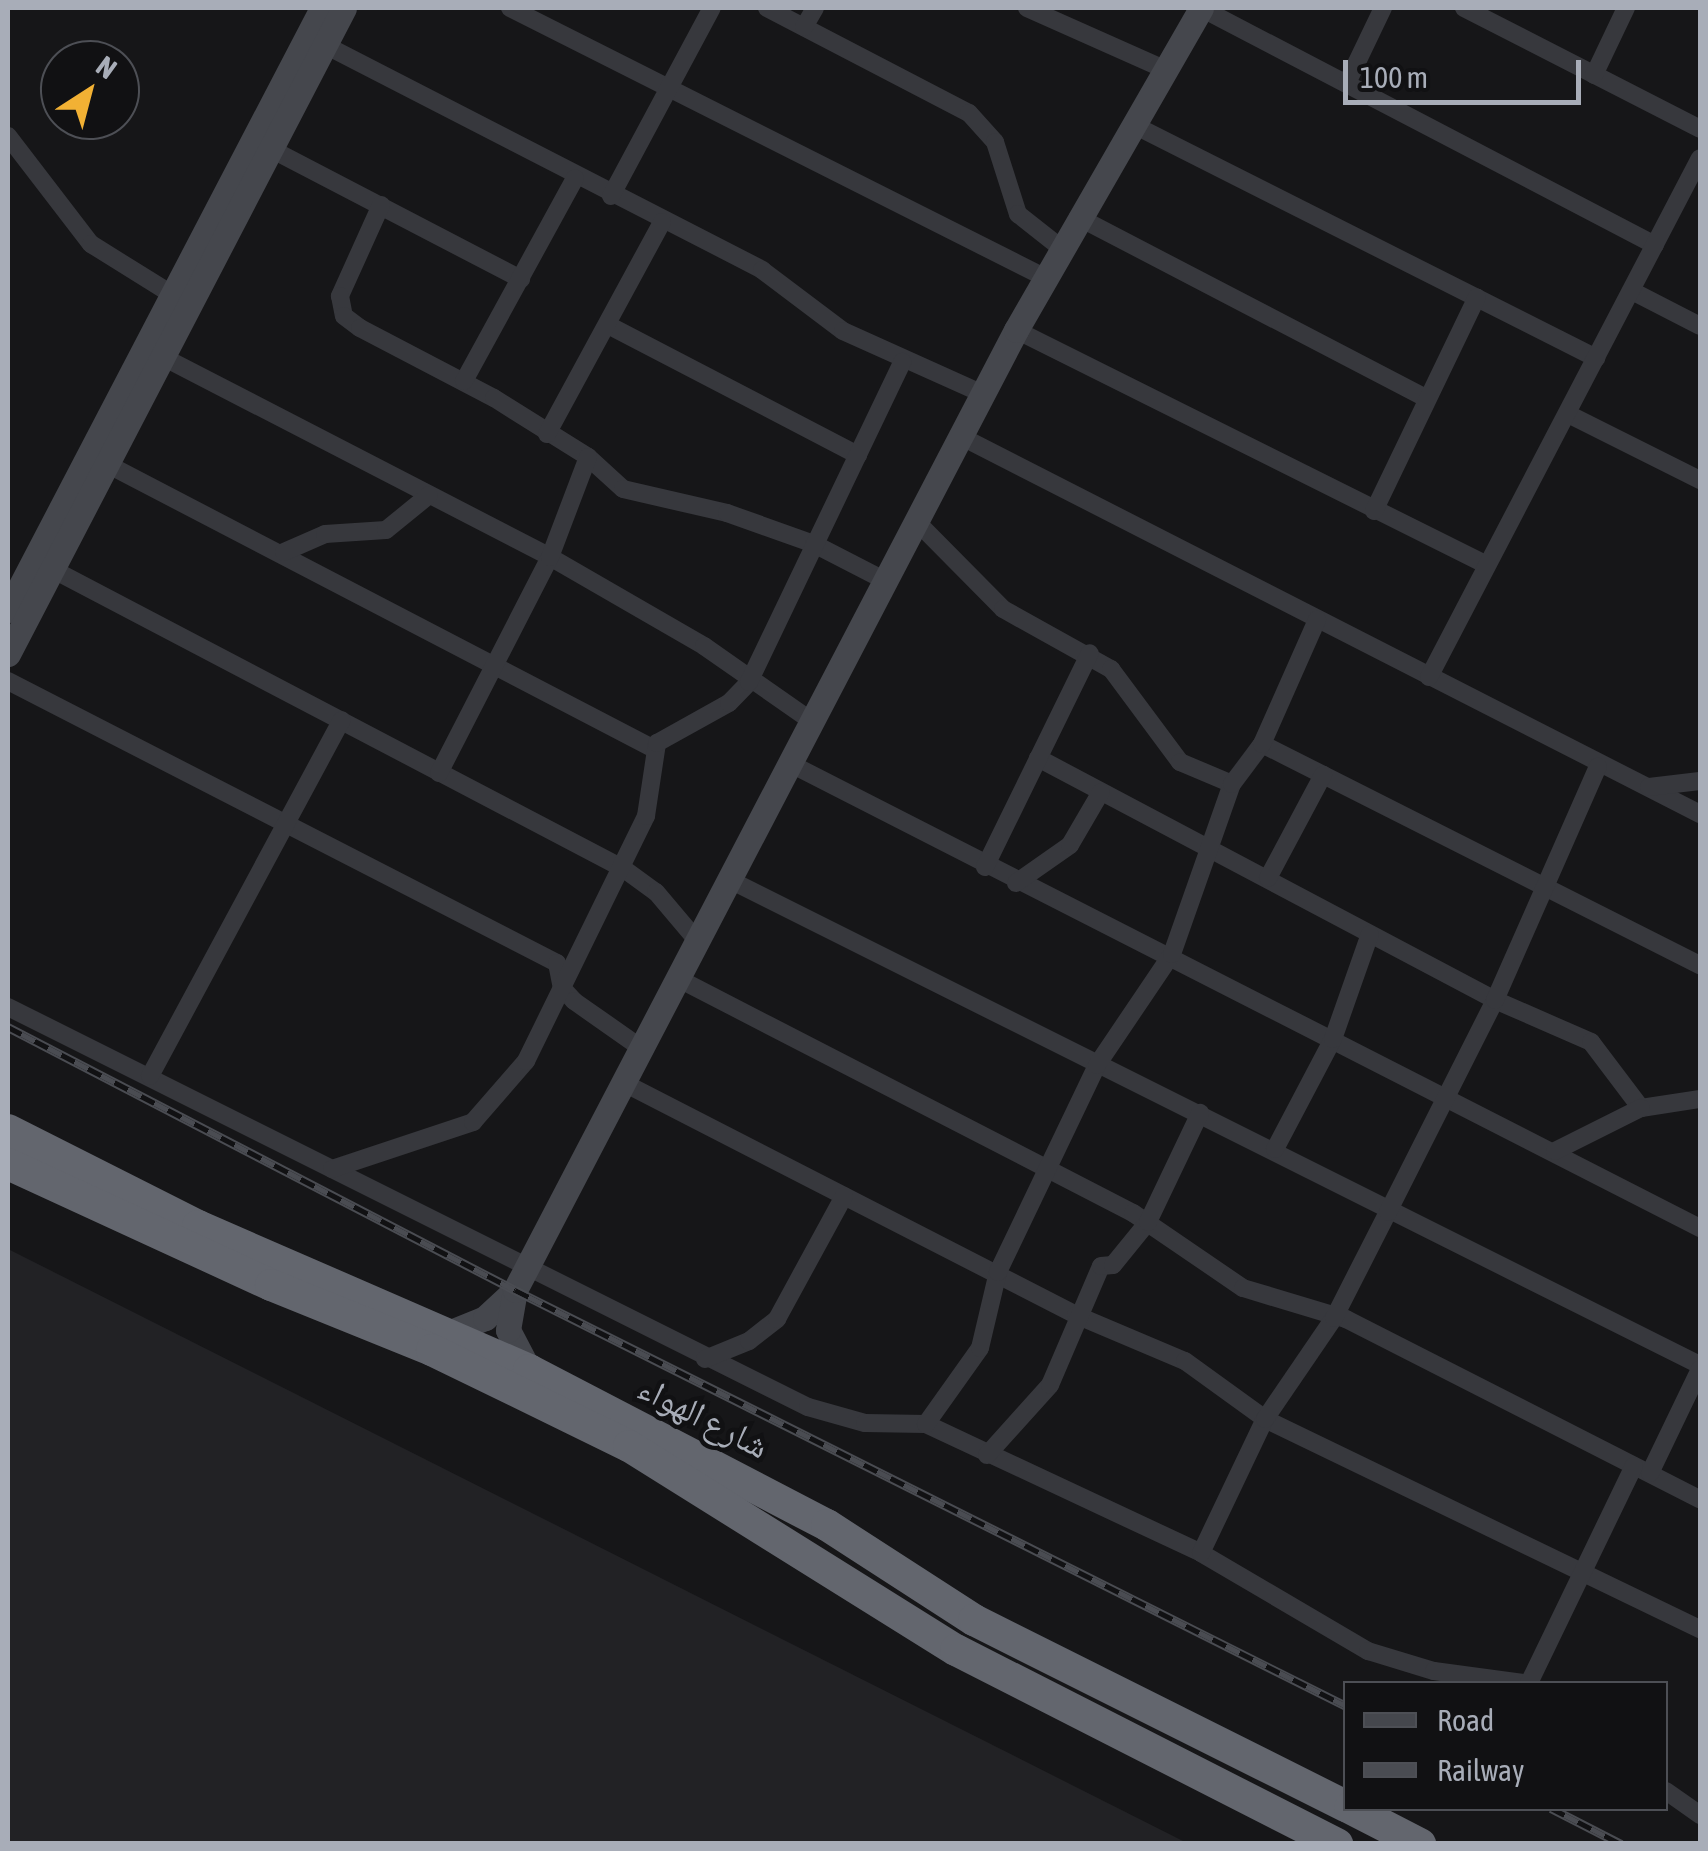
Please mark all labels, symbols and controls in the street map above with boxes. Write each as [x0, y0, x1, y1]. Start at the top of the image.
north arrow [40, 40, 140, 140]
scale bar [1348, 40, 1586, 102]
text: N [90, 50, 123, 85]
text: 100 m [1360, 60, 1428, 94]
street label: شارع الهواء [632, 1365, 776, 1467]
legend [1343, 1681, 1668, 1811]
text: Road [1437, 1703, 1494, 1737]
text: Railway [1437, 1753, 1524, 1787]

